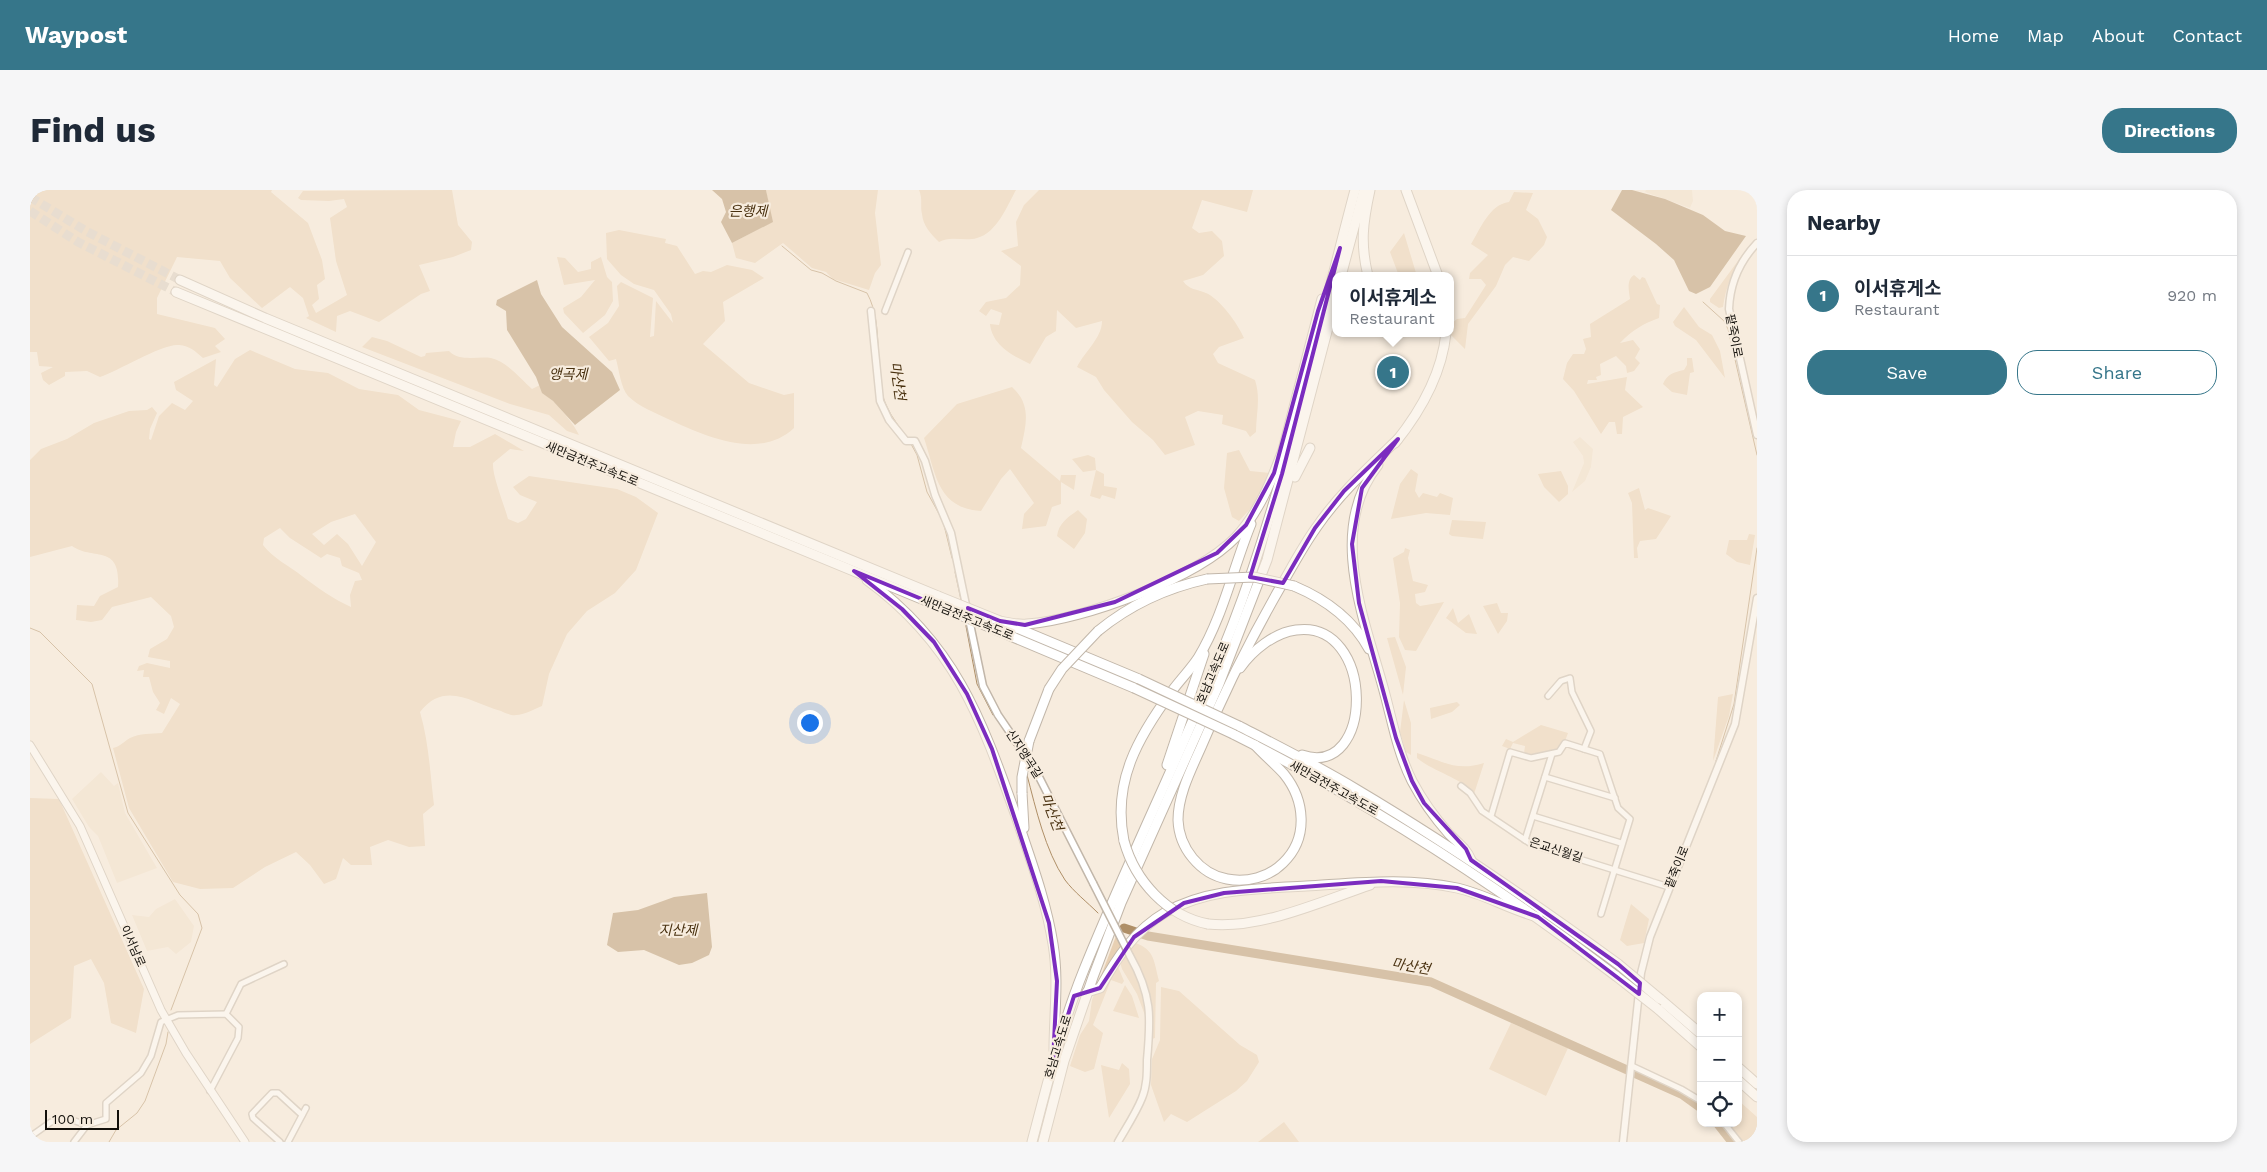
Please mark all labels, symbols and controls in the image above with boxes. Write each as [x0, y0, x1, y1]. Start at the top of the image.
text: Waypost [25, 21, 127, 49]
text: Home [1948, 25, 1999, 46]
text: Map [2027, 25, 2064, 46]
text: About [2092, 25, 2144, 46]
text: Contact [2172, 25, 2242, 46]
button: Directions [2102, 108, 2237, 153]
text: Find us [30, 109, 156, 151]
water label: 은행제 [729, 203, 769, 219]
text: Nearby [1807, 210, 1880, 235]
popup [1332, 272, 1454, 337]
text: 이서휴게소 [1854, 277, 1941, 300]
text: 이서휴게소 [1349, 286, 1437, 309]
text: 1 [1820, 286, 1826, 305]
text: 920 m [2167, 286, 2217, 305]
text: Restaurant [1854, 300, 1940, 319]
text: Restaurant [1349, 309, 1435, 328]
street label: 팥죽이로 [1723, 313, 1745, 359]
button: Save [1807, 350, 2007, 395]
button: Share [2017, 350, 2217, 395]
pin: 1 [1377, 353, 1409, 391]
water label: 마산천 [887, 361, 909, 402]
water label: 앵곡제 [549, 366, 589, 382]
street label: 새만금전주고속도로 [543, 439, 641, 489]
street label: 새만금전주고속도로 [918, 593, 1016, 643]
street label: 호남고속도로 [1194, 640, 1232, 706]
your location [797, 710, 823, 736]
street label: 신지앵곡길 [1003, 727, 1045, 781]
street label: 새만금전주고속도로 [1287, 758, 1381, 818]
water label: 마산천 [1038, 791, 1067, 834]
street label: 은교신월길 [1528, 835, 1584, 865]
street label: 팥죽이로 [1662, 844, 1692, 890]
water label: 지산제 [659, 922, 699, 938]
street label: 이서남로 [118, 923, 148, 969]
water label: 마산천 [1391, 955, 1433, 977]
map controls [1697, 992, 1742, 1127]
button: + [1697, 992, 1742, 1037]
street label: 호남고속도로 [1042, 1013, 1074, 1081]
button: − [1697, 1037, 1742, 1082]
button: locate [1697, 1082, 1742, 1127]
scale bar [45, 1107, 119, 1130]
text: 100 m [52, 1111, 93, 1127]

